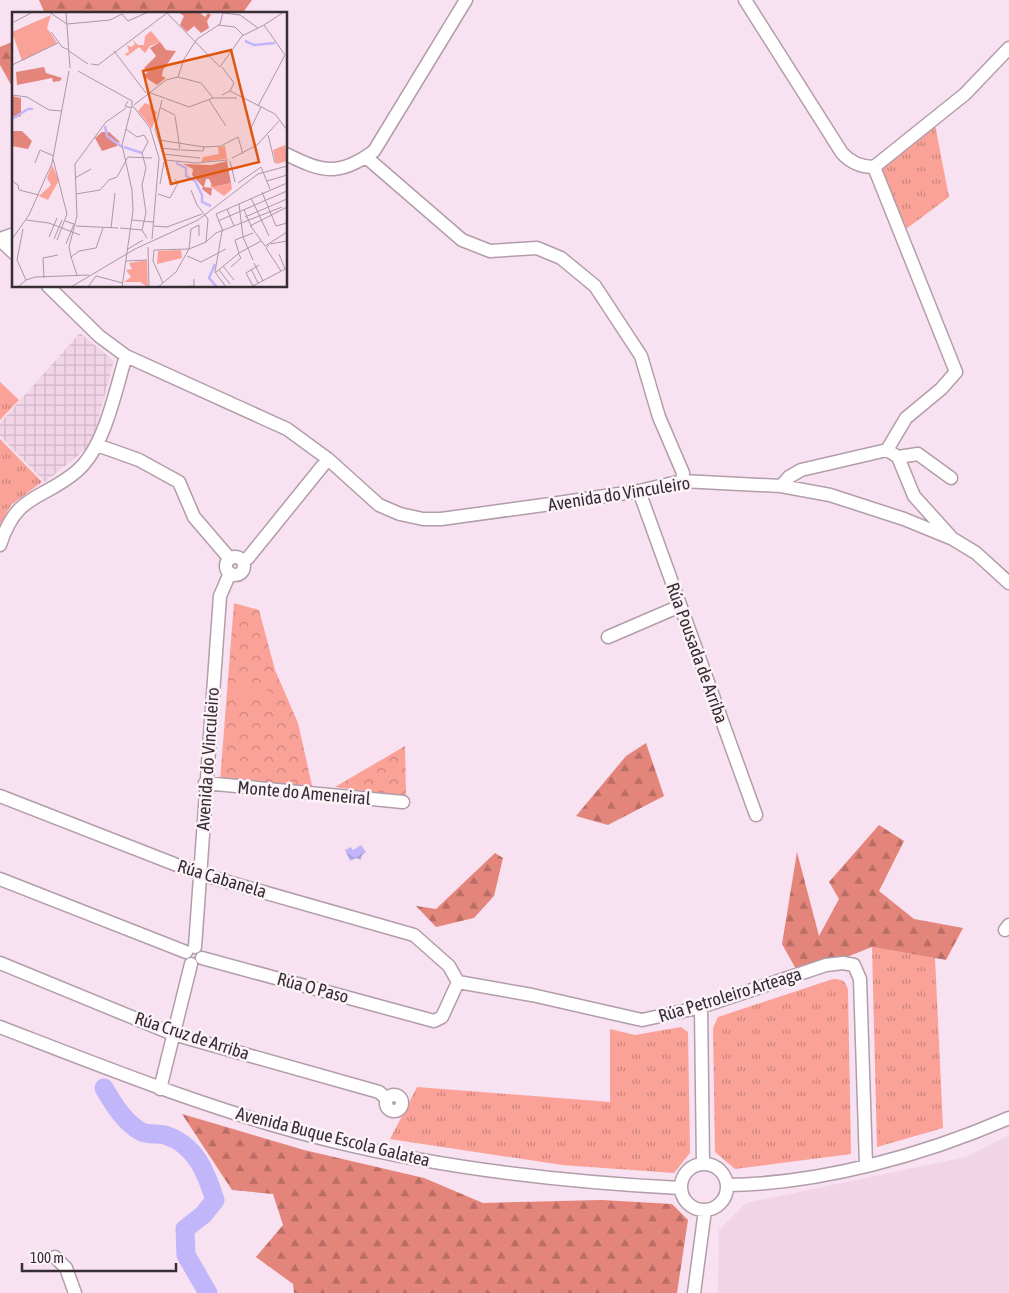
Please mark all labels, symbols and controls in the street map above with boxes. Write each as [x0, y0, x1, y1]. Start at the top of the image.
inset map [12, 12, 288, 288]
street label: Avenida do Vinculeiro [546, 472, 692, 515]
street label: Rúa Pousada de Arriba [662, 580, 733, 726]
street label: Avenida do Vinculeiro [192, 687, 223, 831]
street label: Monte do Ameneiral [237, 776, 372, 809]
street label: Rúa Cabanela [175, 855, 269, 902]
street label: Rúa Petroleiro Arteaga [656, 963, 804, 1026]
street label: Rúa O Paso [275, 968, 351, 1007]
street label: Rúa Cruz de Arriba [132, 1007, 252, 1064]
street label: Avenida Buque Escola Galatea [234, 1102, 432, 1171]
scale bar [22, 1240, 176, 1272]
text: 100 m [30, 1249, 64, 1266]

